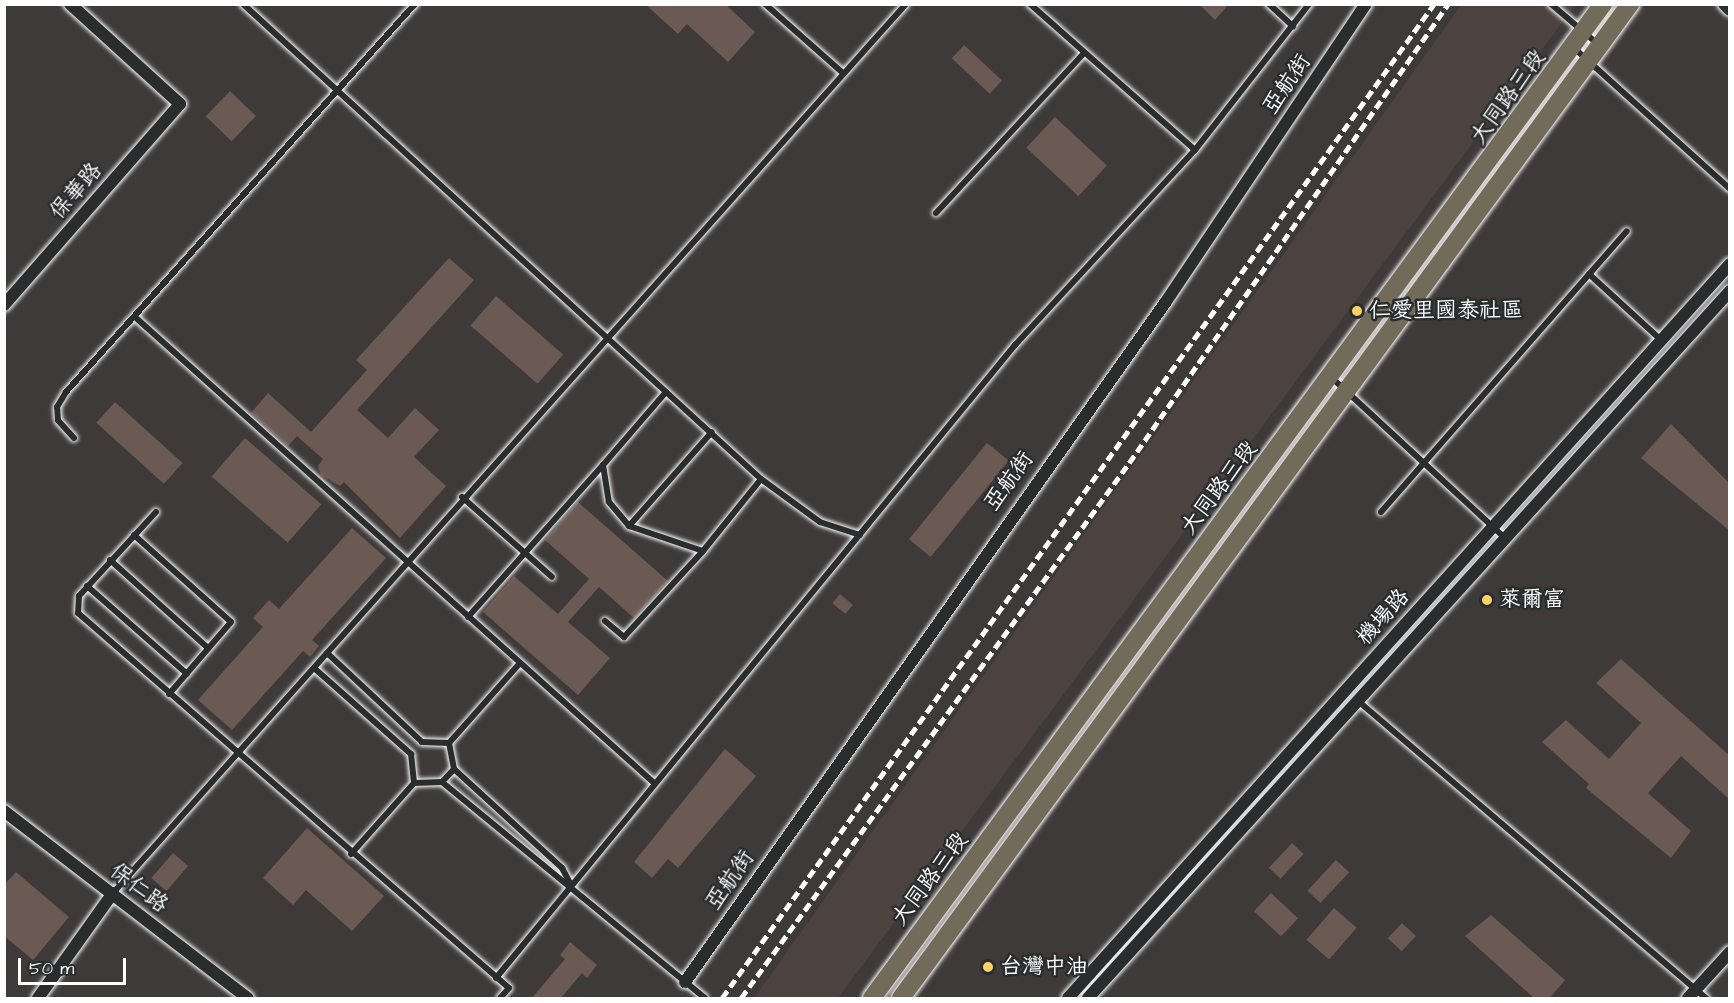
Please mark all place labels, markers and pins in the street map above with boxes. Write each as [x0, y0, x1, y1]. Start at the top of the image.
place label: 仁愛里國泰社區 [1369, 298, 1523, 324]
marker: 仁愛里國泰社區 [1350, 304, 1364, 318]
place label: 萊爾富 [1499, 587, 1565, 613]
marker: 萊爾富 [1480, 593, 1494, 607]
place label: 台灣中油 [1000, 954, 1088, 980]
marker: 台灣中油 [981, 960, 995, 974]

